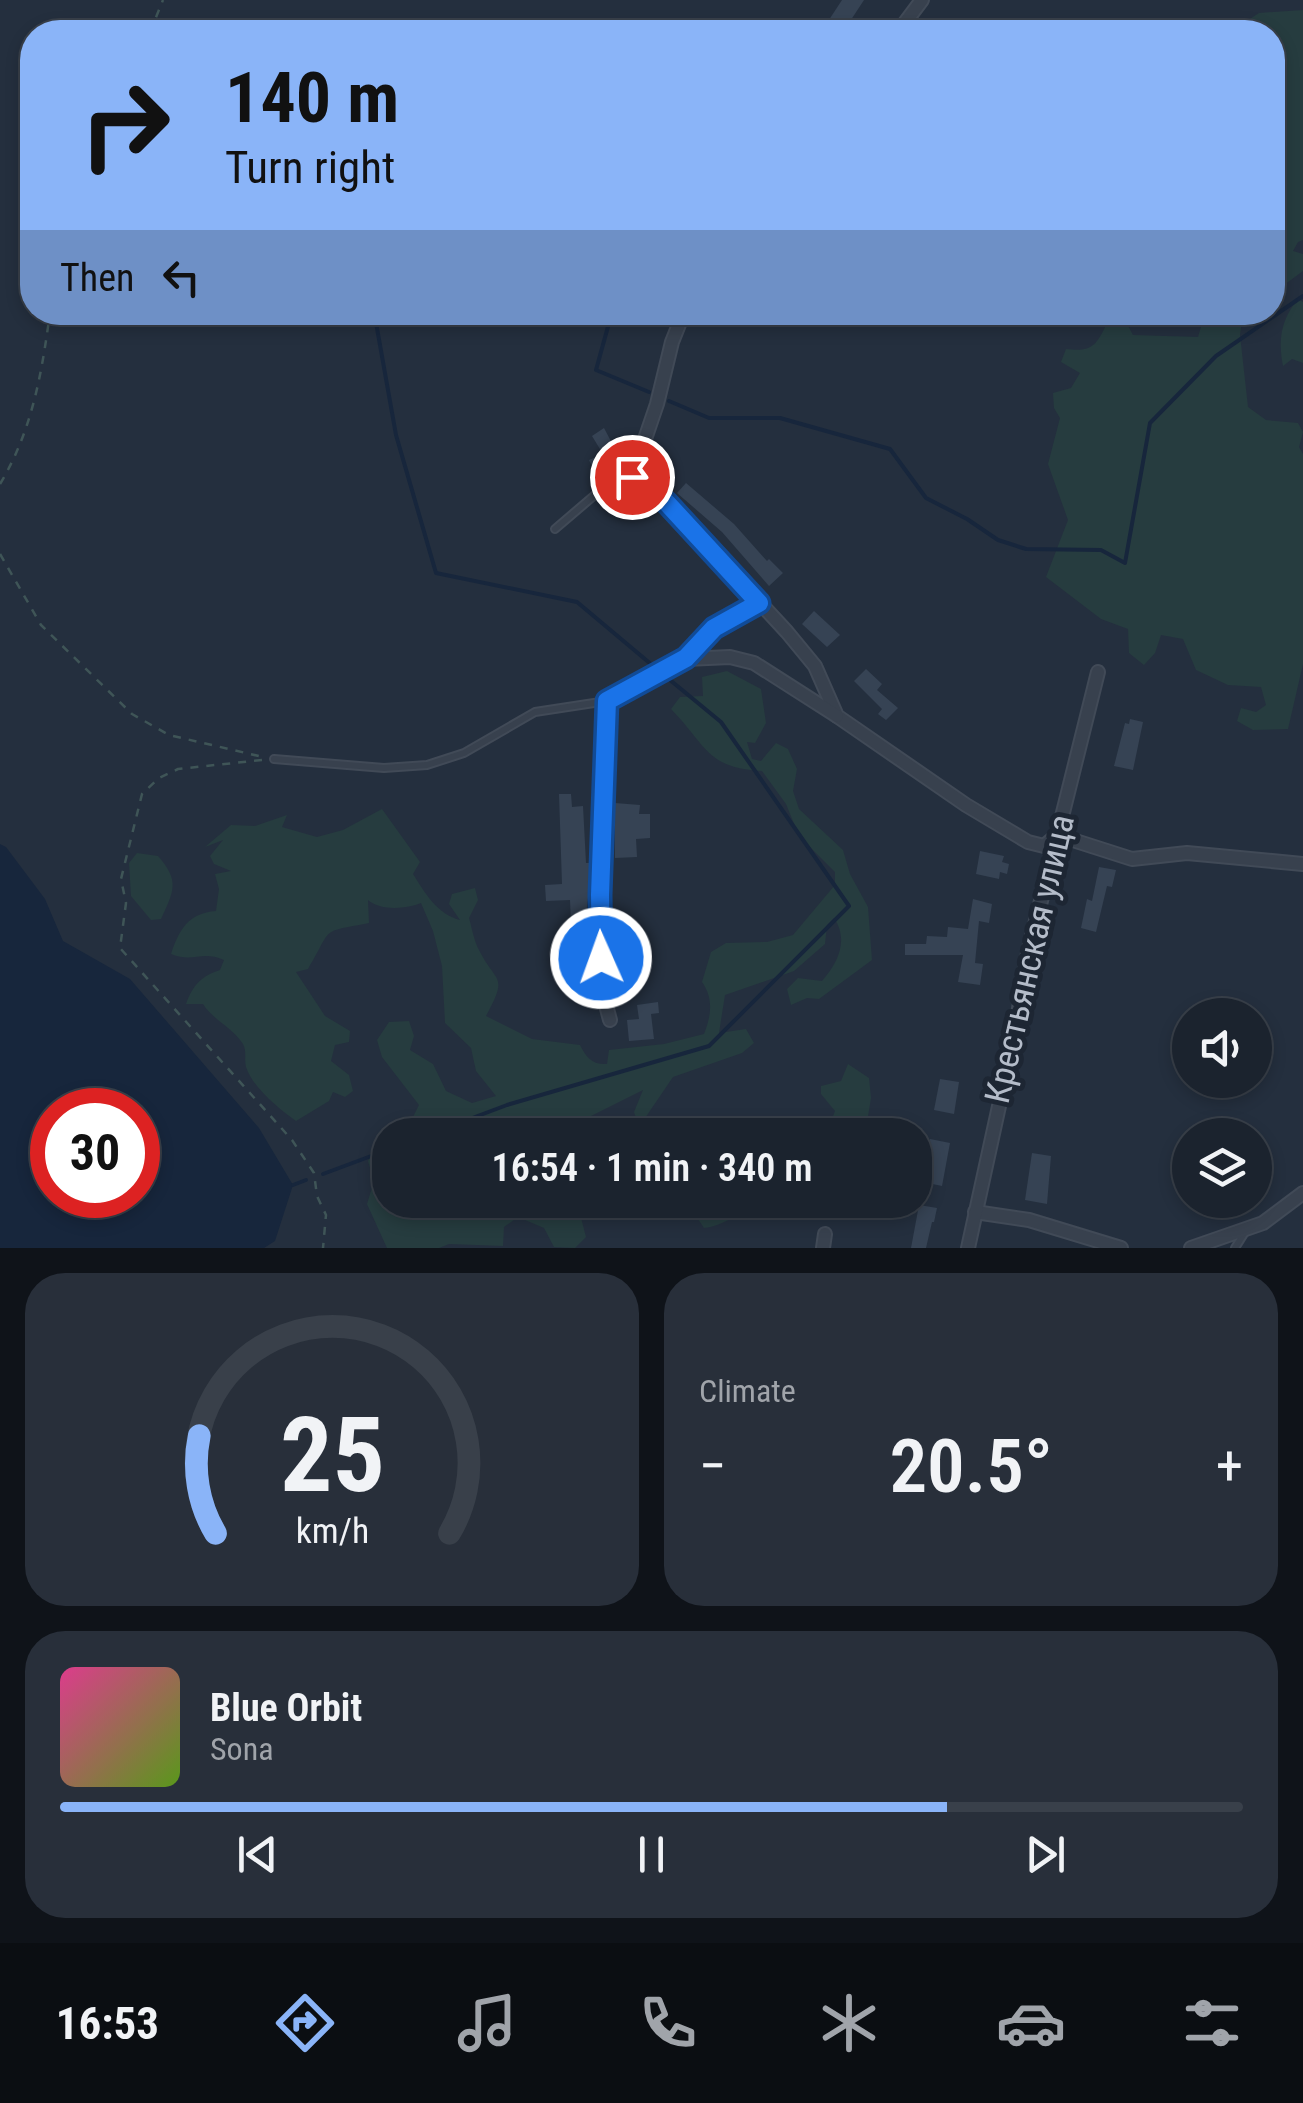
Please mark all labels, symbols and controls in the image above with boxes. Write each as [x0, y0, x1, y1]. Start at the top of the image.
text: 140 m [225, 57, 399, 139]
icon: right [60, 60, 190, 190]
text: Turn right [225, 141, 395, 194]
icon: left [154, 250, 209, 305]
text: Then [60, 256, 134, 300]
pin [590, 435, 675, 520]
icon: arrive [605, 450, 660, 505]
street label: Крестьянская улица [977, 811, 1083, 1107]
position arrow [549, 906, 653, 1010]
map controls [1172, 998, 1272, 1218]
button: sound [1172, 998, 1272, 1098]
speed limit sign: 30 [30, 1088, 160, 1218]
button: layers [1172, 1118, 1272, 1218]
text: 16:54 · 1 min · 340 m [492, 1146, 812, 1190]
text: Climate [699, 1372, 796, 1410]
text: 25 [279, 1395, 385, 1516]
text: 20.5° [889, 1422, 1053, 1510]
text: − [699, 1434, 727, 1498]
text: + [1216, 1434, 1243, 1498]
text: km/h [295, 1510, 369, 1552]
text: Blue Orbit [210, 1686, 362, 1730]
text: Sona [210, 1730, 273, 1768]
icon: previous [230, 1827, 285, 1882]
icon: pause [624, 1827, 679, 1882]
icon: next [1018, 1827, 1073, 1882]
icon: directions [270, 1988, 340, 2058]
icon: music [452, 1988, 522, 2058]
icon: phone [633, 1988, 703, 2058]
icon: climate [814, 1988, 884, 2058]
icon: car [996, 1988, 1066, 2058]
icon: filters [1177, 1988, 1247, 2058]
text: 16:53 [56, 1997, 159, 2050]

